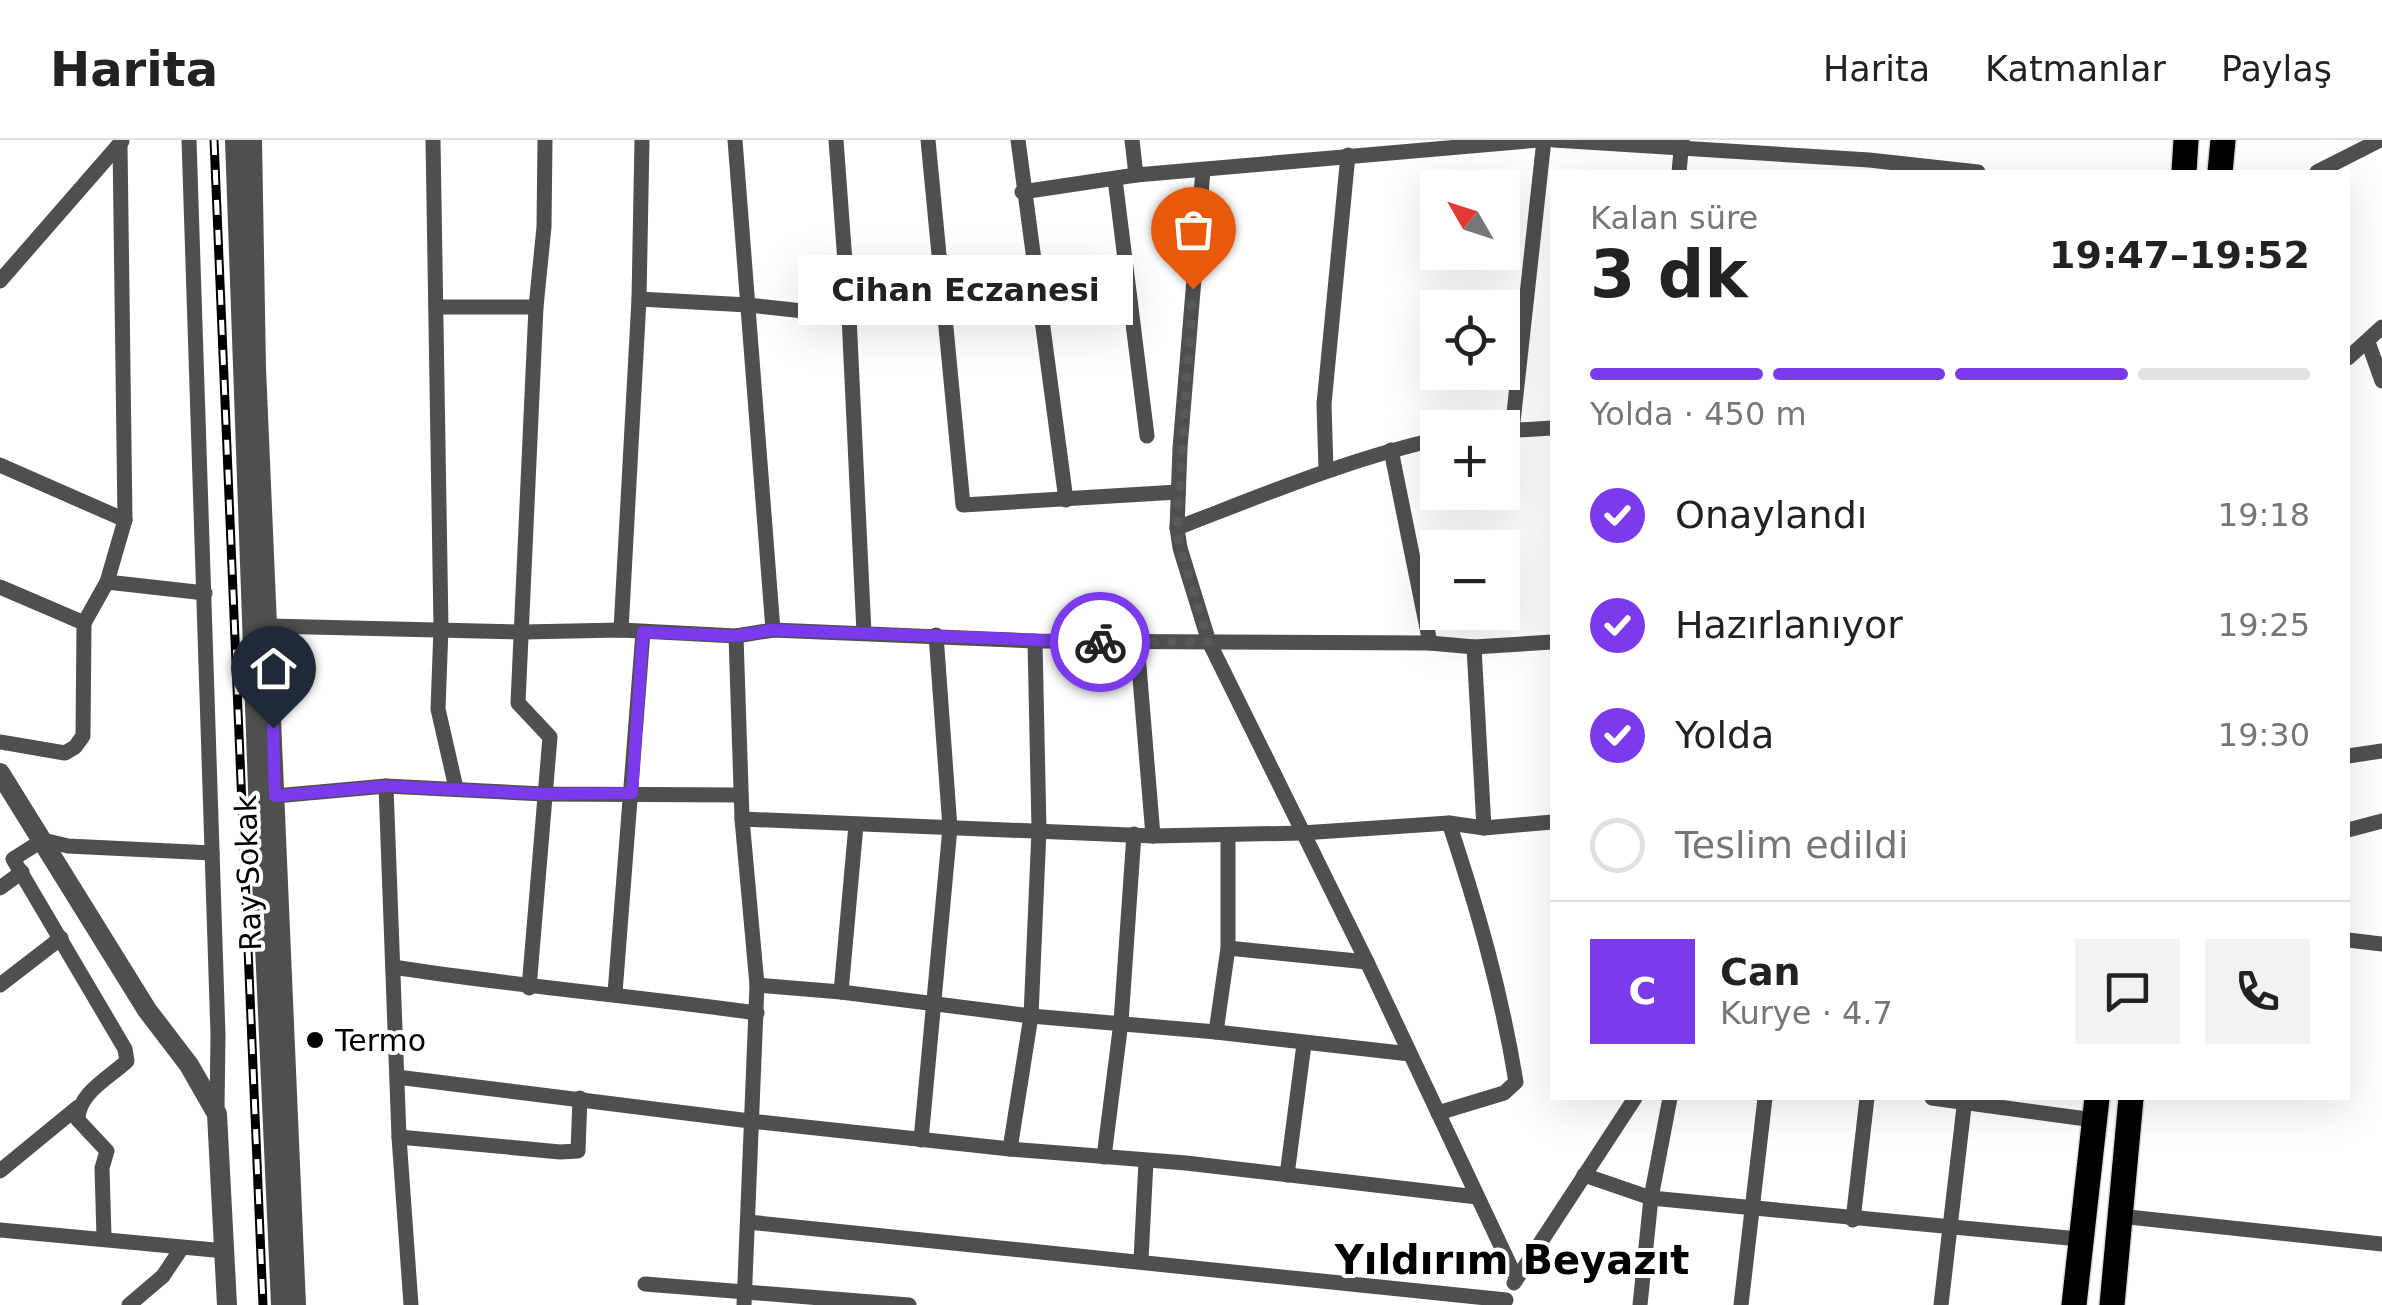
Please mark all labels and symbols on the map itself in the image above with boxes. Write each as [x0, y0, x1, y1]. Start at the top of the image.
north arrow [1420, 170, 1520, 270]
pin [1151, 187, 1236, 290]
callout: Cihan Eczanesi [798, 254, 1133, 324]
courier [1050, 592, 1150, 692]
pin [231, 626, 316, 729]
street label: Ray Sokak [228, 794, 268, 951]
place label: Termo [334, 1023, 426, 1058]
marker: Termo [304, 1029, 326, 1051]
district label: Yıldırım Beyazıt [1334, 1237, 1689, 1283]

